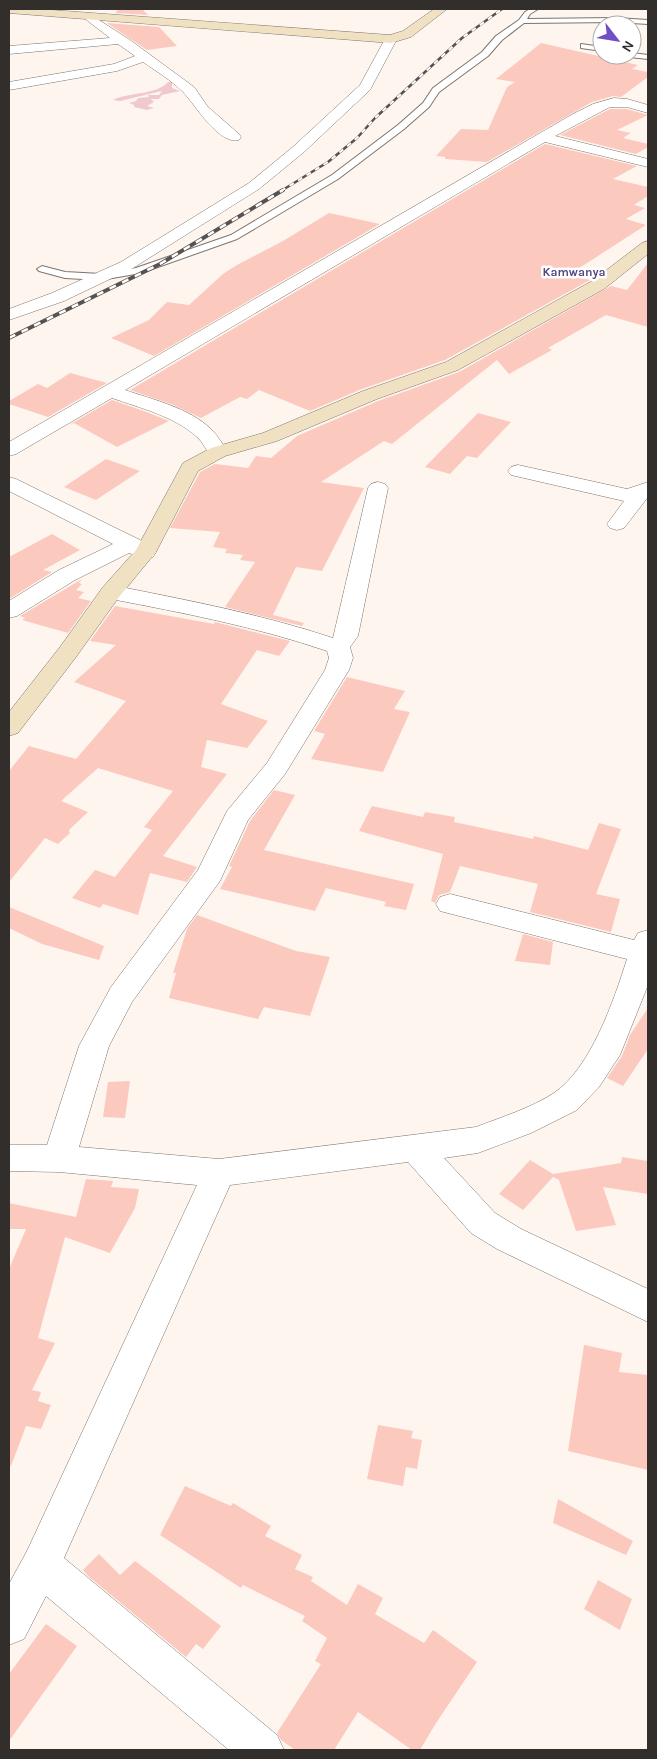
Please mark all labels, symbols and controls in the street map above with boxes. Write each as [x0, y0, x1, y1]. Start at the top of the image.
north arrow [592, 15, 642, 65]
text: N [618, 38, 638, 55]
district label: Kamwanya [543, 265, 605, 279]

